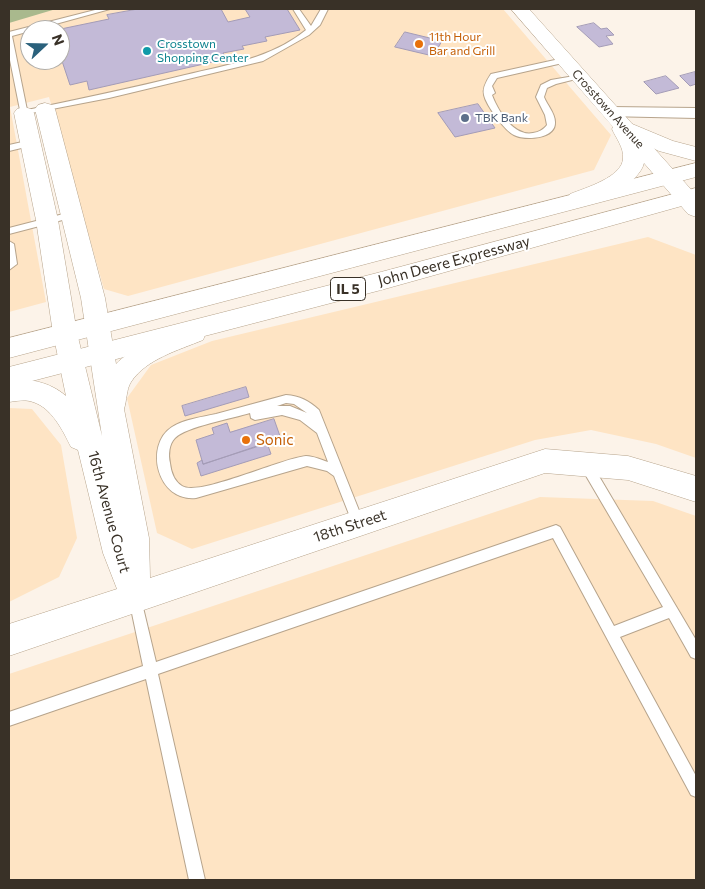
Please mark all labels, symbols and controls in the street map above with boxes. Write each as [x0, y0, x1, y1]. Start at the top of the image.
north arrow [20, 20, 70, 70]
place label: 11th Hour Bar and Grill [429, 30, 495, 58]
text: N [49, 32, 68, 48]
place label: Crosstown Shopping Center [157, 37, 248, 65]
marker: 11th Hour Bar and Grill [413, 38, 425, 50]
marker: Crosstown Shopping Center [141, 45, 153, 57]
street label: Crosstown Avenue [569, 67, 647, 151]
place label: TBK Bank [475, 111, 528, 125]
marker: TBK Bank [459, 112, 471, 124]
street label: John Deere Expressway [376, 232, 532, 290]
road number: IL 5 [330, 278, 366, 300]
place label: Sonic [256, 431, 294, 449]
marker: Sonic [240, 434, 252, 446]
street label: 16th Avenue Court [84, 449, 134, 575]
street label: 18th Street [311, 506, 389, 546]

